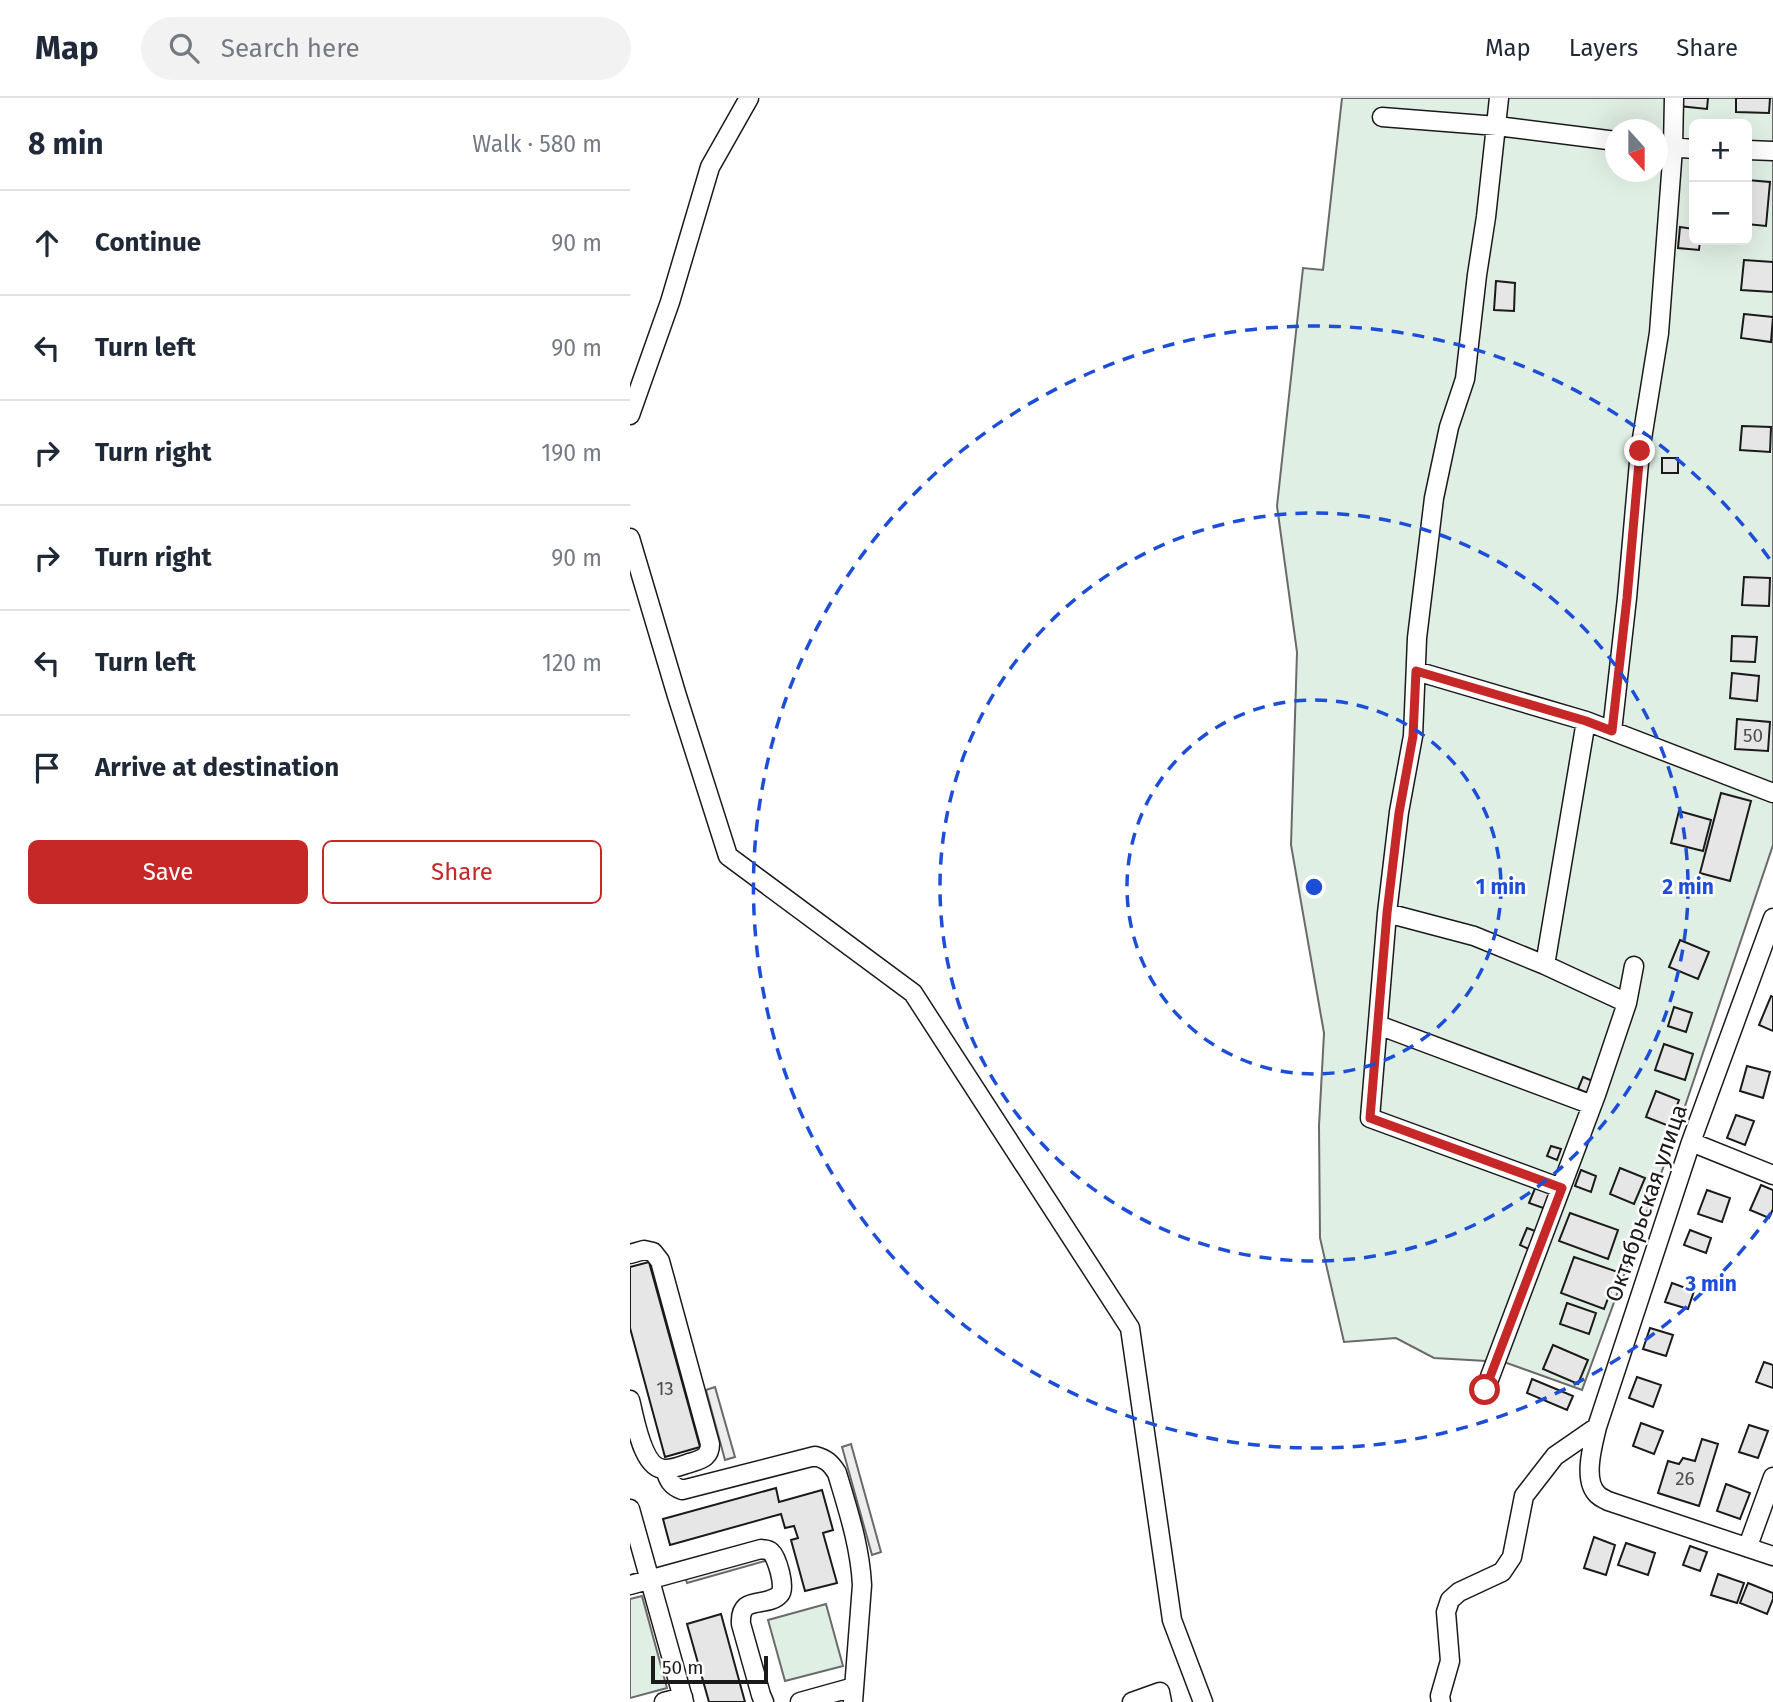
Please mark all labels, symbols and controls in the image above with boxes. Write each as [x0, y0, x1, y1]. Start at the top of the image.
search box [141, 17, 631, 80]
text: Map [35, 28, 99, 68]
icon: search [165, 29, 203, 67]
text: Search here [221, 33, 360, 64]
text: Map [1485, 34, 1531, 62]
text: Layers [1569, 34, 1638, 62]
text: Share [1676, 34, 1738, 62]
north arrow [1605, 119, 1668, 182]
map controls [1689, 119, 1752, 245]
button: + [1689, 119, 1752, 182]
text: 8 min [28, 126, 104, 162]
text: Walk · 580 m [472, 130, 602, 158]
button: − [1689, 182, 1752, 245]
icon: ahead [28, 224, 66, 262]
text: Continue [95, 227, 201, 258]
text: 90 m [551, 229, 602, 257]
icon: left [28, 329, 66, 367]
text: Turn left [95, 332, 196, 363]
text: 90 m [551, 334, 602, 362]
icon: right [28, 434, 66, 472]
route end [1624, 435, 1655, 466]
text: Turn right [95, 437, 212, 468]
text: 190 m [541, 439, 602, 467]
icon: right [28, 539, 66, 577]
text: Turn right [95, 542, 212, 573]
text: 90 m [551, 544, 602, 572]
icon: left [28, 644, 66, 682]
text: Turn left [95, 647, 196, 678]
text: 120 m [542, 649, 602, 677]
house number: 50 [1743, 724, 1763, 747]
icon: arrive [28, 749, 66, 787]
text: Arrive at destination [95, 752, 339, 783]
button: Save [28, 840, 308, 904]
button: Share [322, 840, 602, 904]
text: 1 min [1476, 874, 1526, 900]
text: 2 min [1662, 874, 1714, 900]
centre of rings [1302, 875, 1326, 899]
street label: Октябрьская улица [1599, 1100, 1693, 1306]
text: 3 min [1684, 1271, 1737, 1297]
route start [1469, 1374, 1500, 1405]
house number: 13 [656, 1377, 674, 1400]
house number: 26 [1675, 1467, 1695, 1490]
scale bar [651, 1653, 768, 1685]
text: 50 m [662, 1656, 703, 1679]

